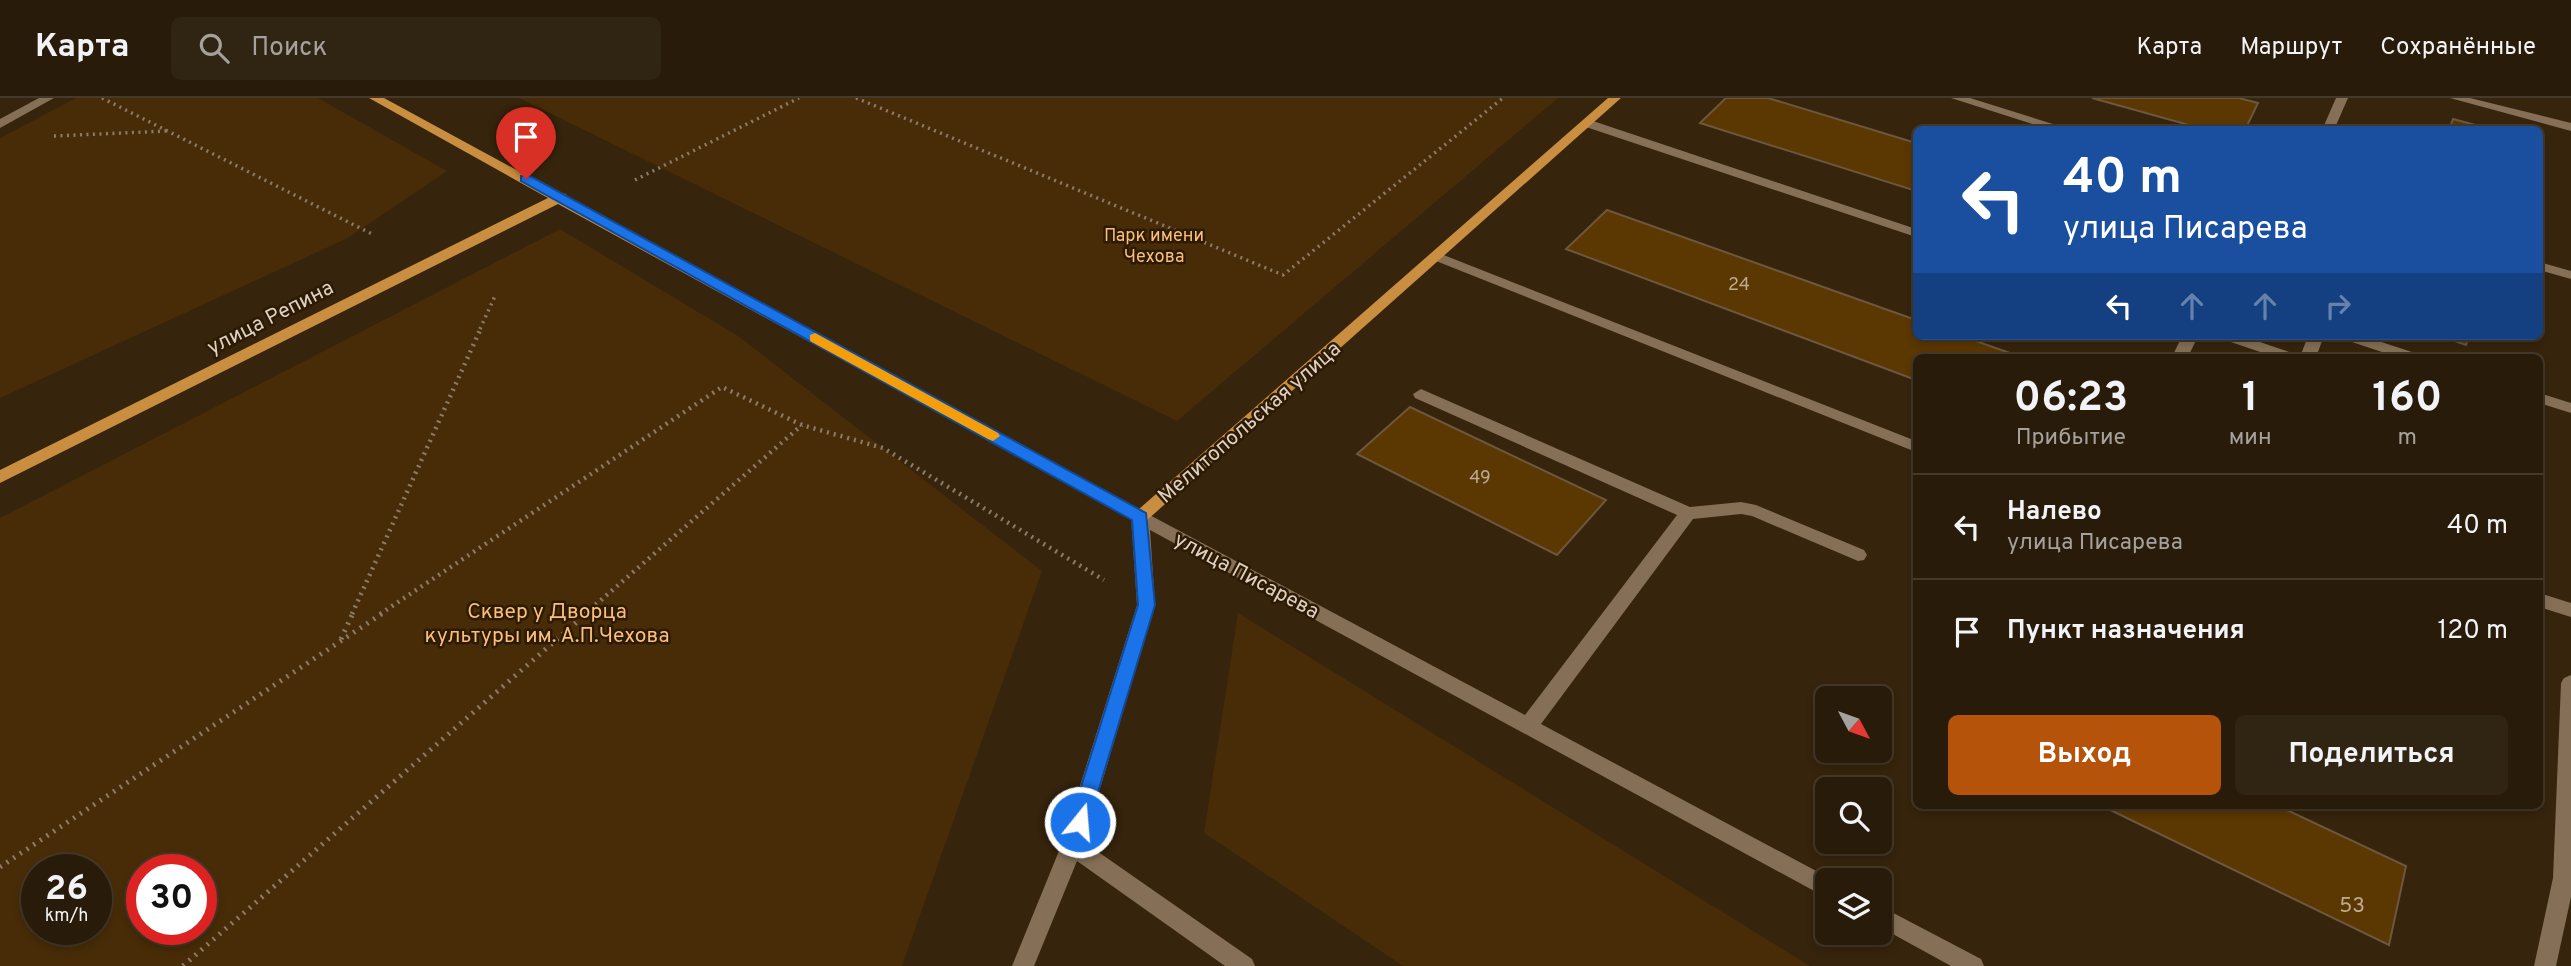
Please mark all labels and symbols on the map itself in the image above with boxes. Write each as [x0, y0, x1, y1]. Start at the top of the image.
pin [496, 107, 556, 179]
park label: Парк имени Чехова [1104, 225, 1204, 269]
house number: 24 [1728, 274, 1750, 297]
street label: улица Репина [203, 275, 338, 362]
street label: Мелитопольская улица [1153, 336, 1347, 510]
house number: 49 [1469, 467, 1491, 490]
street label: улица Писарева [1169, 527, 1323, 626]
park label: Сквер у Дворца культуры им. А.П.Чехова [425, 599, 669, 650]
north arrow [1815, 686, 1892, 763]
position arrow [1043, 785, 1117, 859]
speed limit sign: 30 [126, 854, 217, 945]
house number: 53 [2339, 893, 2365, 920]

